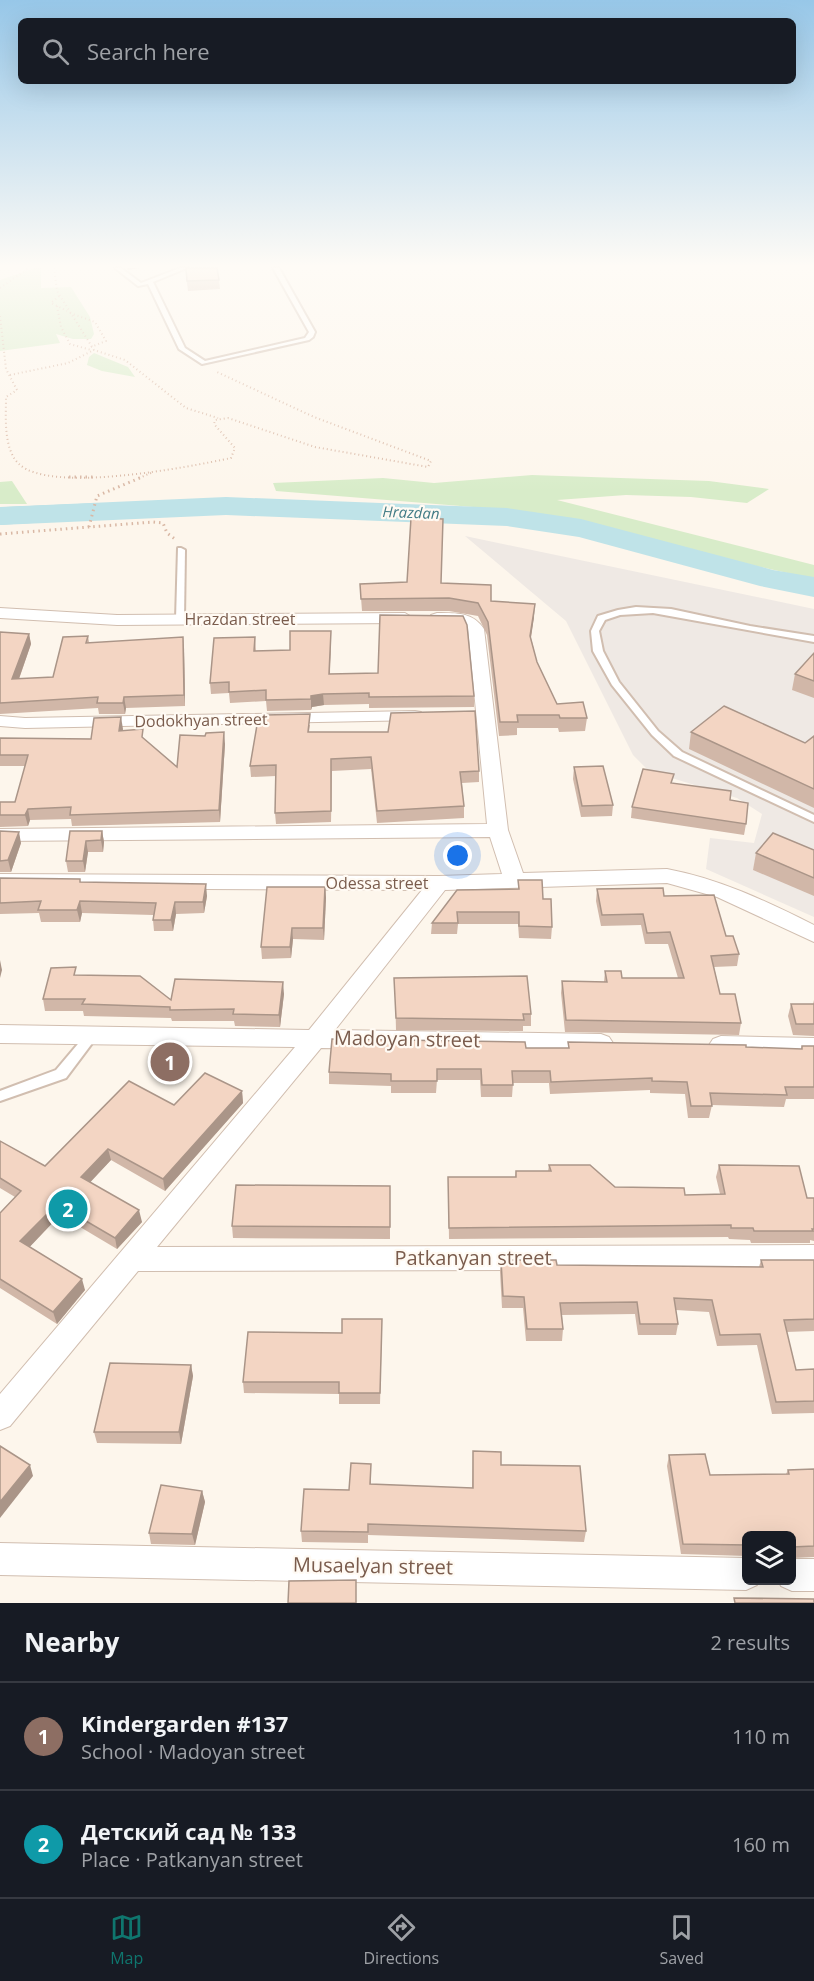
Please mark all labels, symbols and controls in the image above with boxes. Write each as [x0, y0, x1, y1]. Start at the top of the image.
search box [18, 18, 796, 84]
icon: search [39, 35, 72, 68]
text: Search here [87, 36, 210, 66]
water label: Hrazdan [382, 501, 440, 523]
street label: Hrazdan street [185, 608, 296, 630]
street label: Dodokhyan street [134, 708, 268, 732]
your location [443, 841, 472, 870]
street label: Odessa street [325, 872, 429, 894]
street label: Madoyan street [334, 1024, 480, 1053]
pin: 1 [150, 1040, 190, 1084]
pin: 2 [48, 1186, 88, 1232]
street label: Patkanyan street [394, 1244, 552, 1271]
map controls [742, 1531, 796, 1585]
button: layers [742, 1531, 796, 1585]
street label: Musaelyan street [293, 1551, 453, 1580]
text: Nearby [24, 1624, 119, 1660]
text: 2 results [710, 1629, 790, 1656]
text: Kindergarden #137 [81, 1708, 288, 1738]
text: 1 [38, 1723, 49, 1750]
text: 110 m [732, 1723, 790, 1750]
text: School · Madoyan street [81, 1738, 305, 1765]
text: Детский сад № 133 [81, 1816, 296, 1846]
text: 2 [38, 1831, 49, 1858]
text: 160 m [732, 1831, 790, 1858]
text: Place · Patkanyan street [81, 1846, 303, 1873]
tab: Map [110, 1911, 143, 1969]
tab: Directions [364, 1911, 439, 1969]
tab: Saved [659, 1911, 704, 1969]

